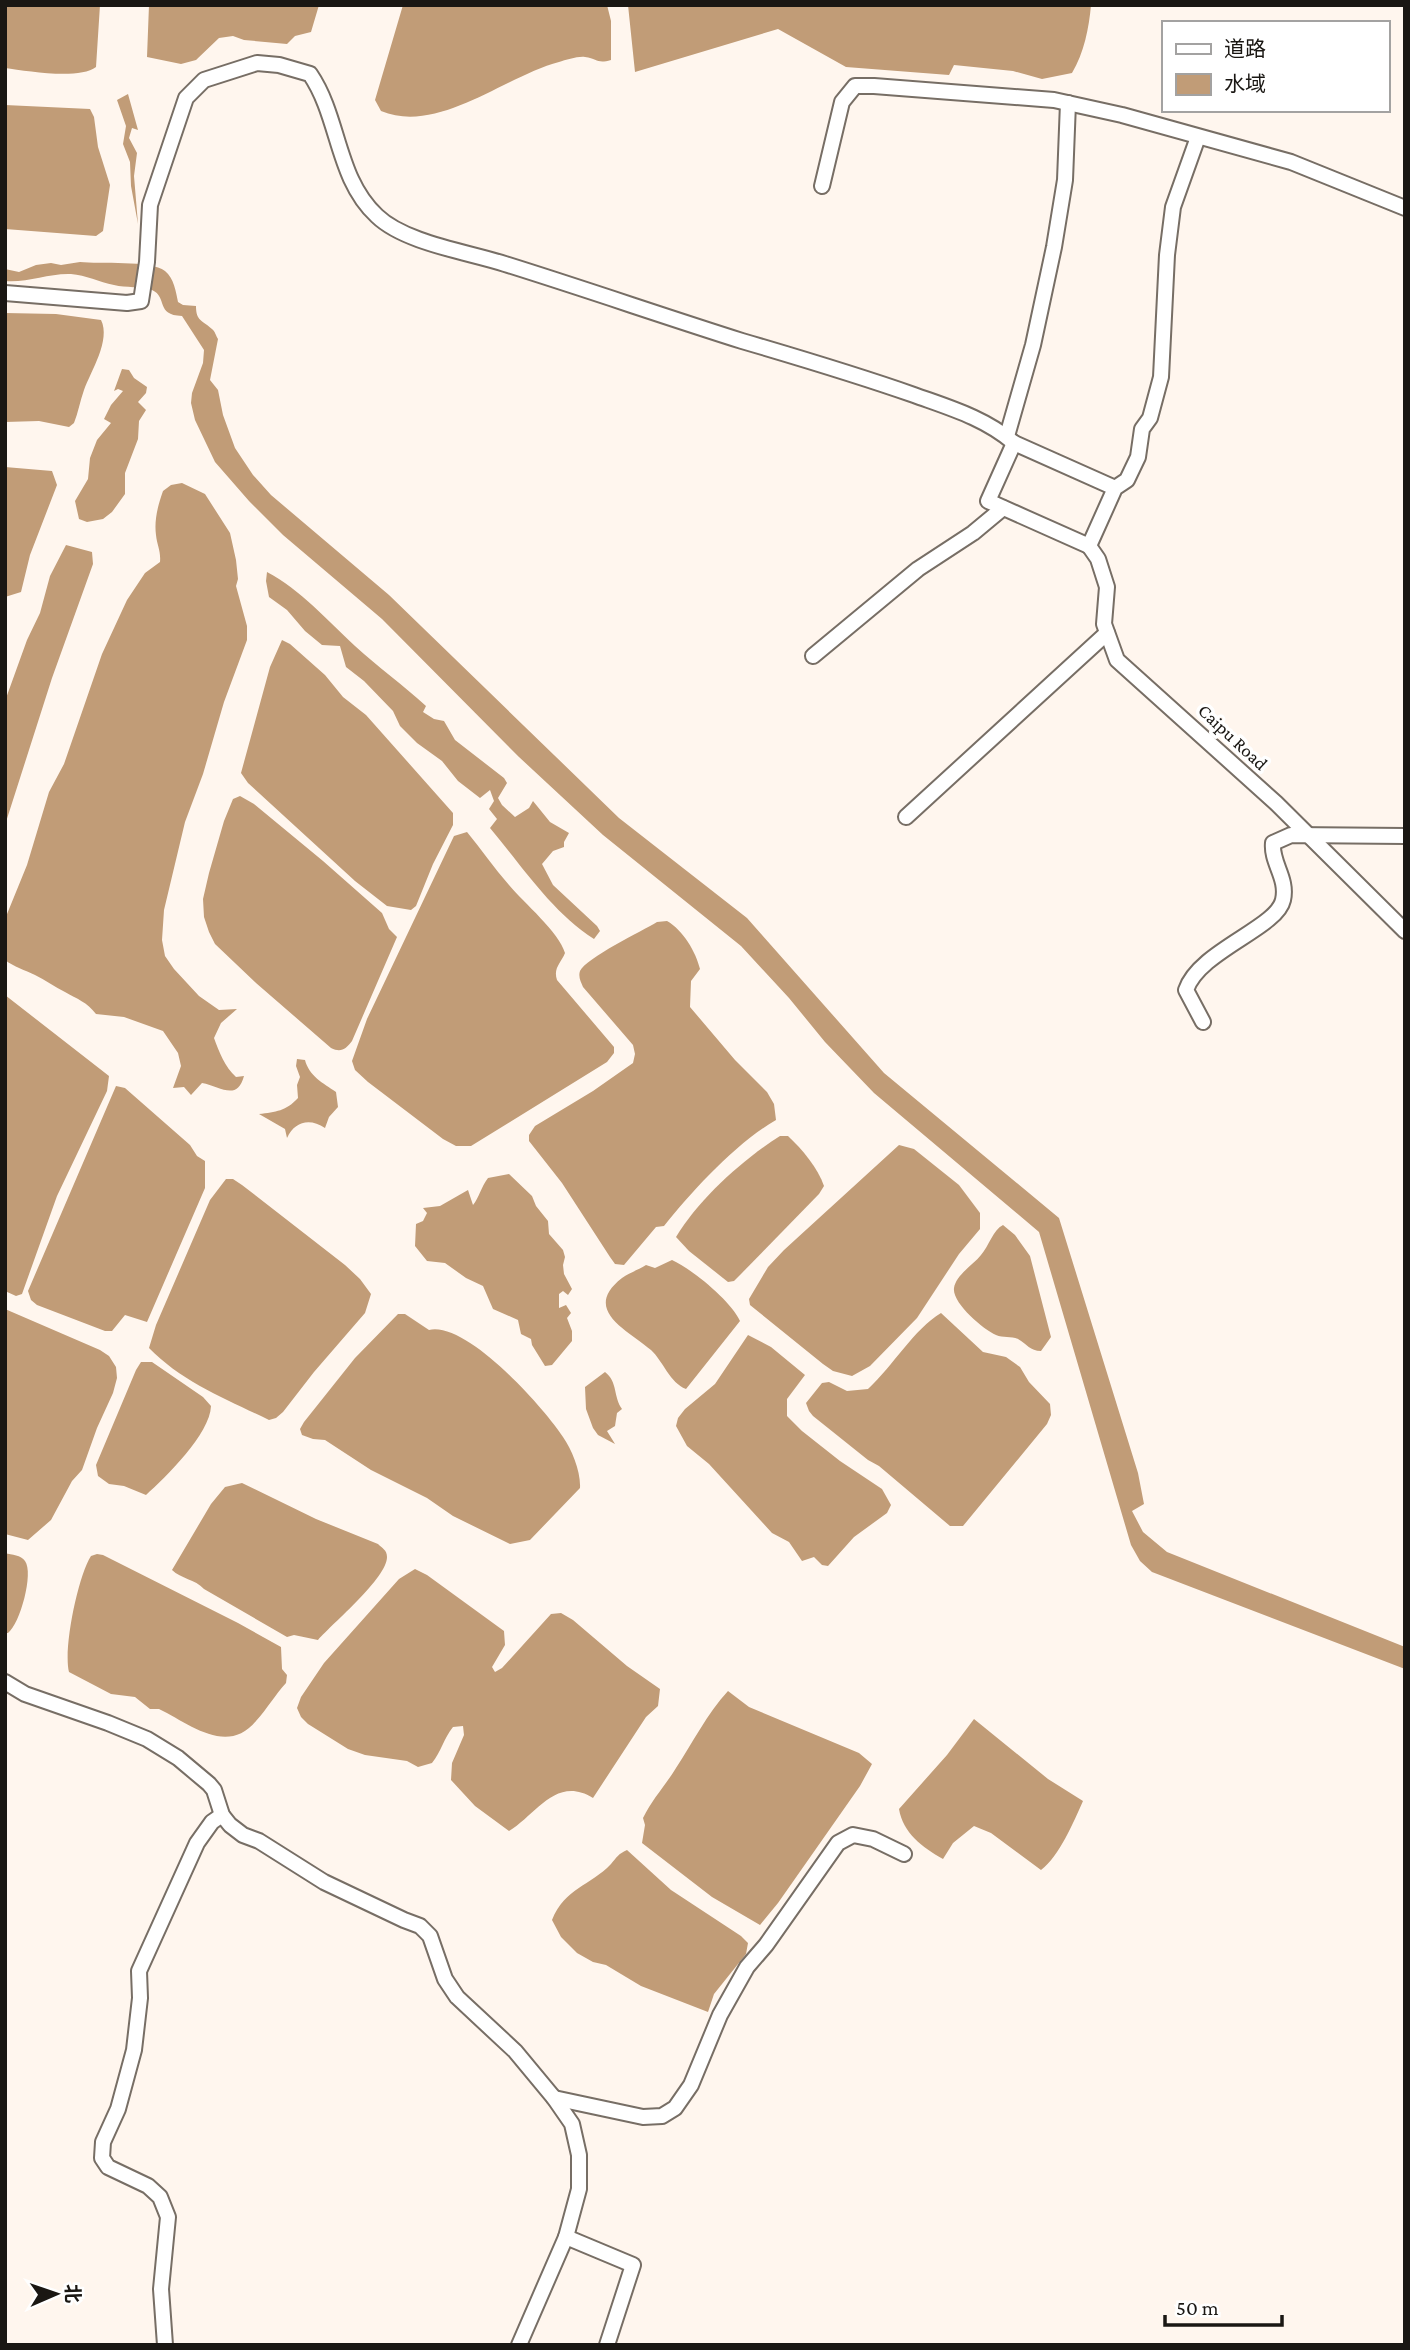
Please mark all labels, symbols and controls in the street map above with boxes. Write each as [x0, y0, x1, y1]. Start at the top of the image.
legend [1162, 21, 1389, 112]
text: 道路 [1224, 37, 1266, 61]
text: 水域 [1224, 72, 1266, 96]
street label: Caipu Road [1194, 700, 1272, 774]
north arrow [21, 2259, 91, 2329]
text: 北 [62, 2284, 83, 2303]
scale bar [1165, 2284, 1282, 2328]
text: 50 m [1176, 2296, 1219, 2320]

